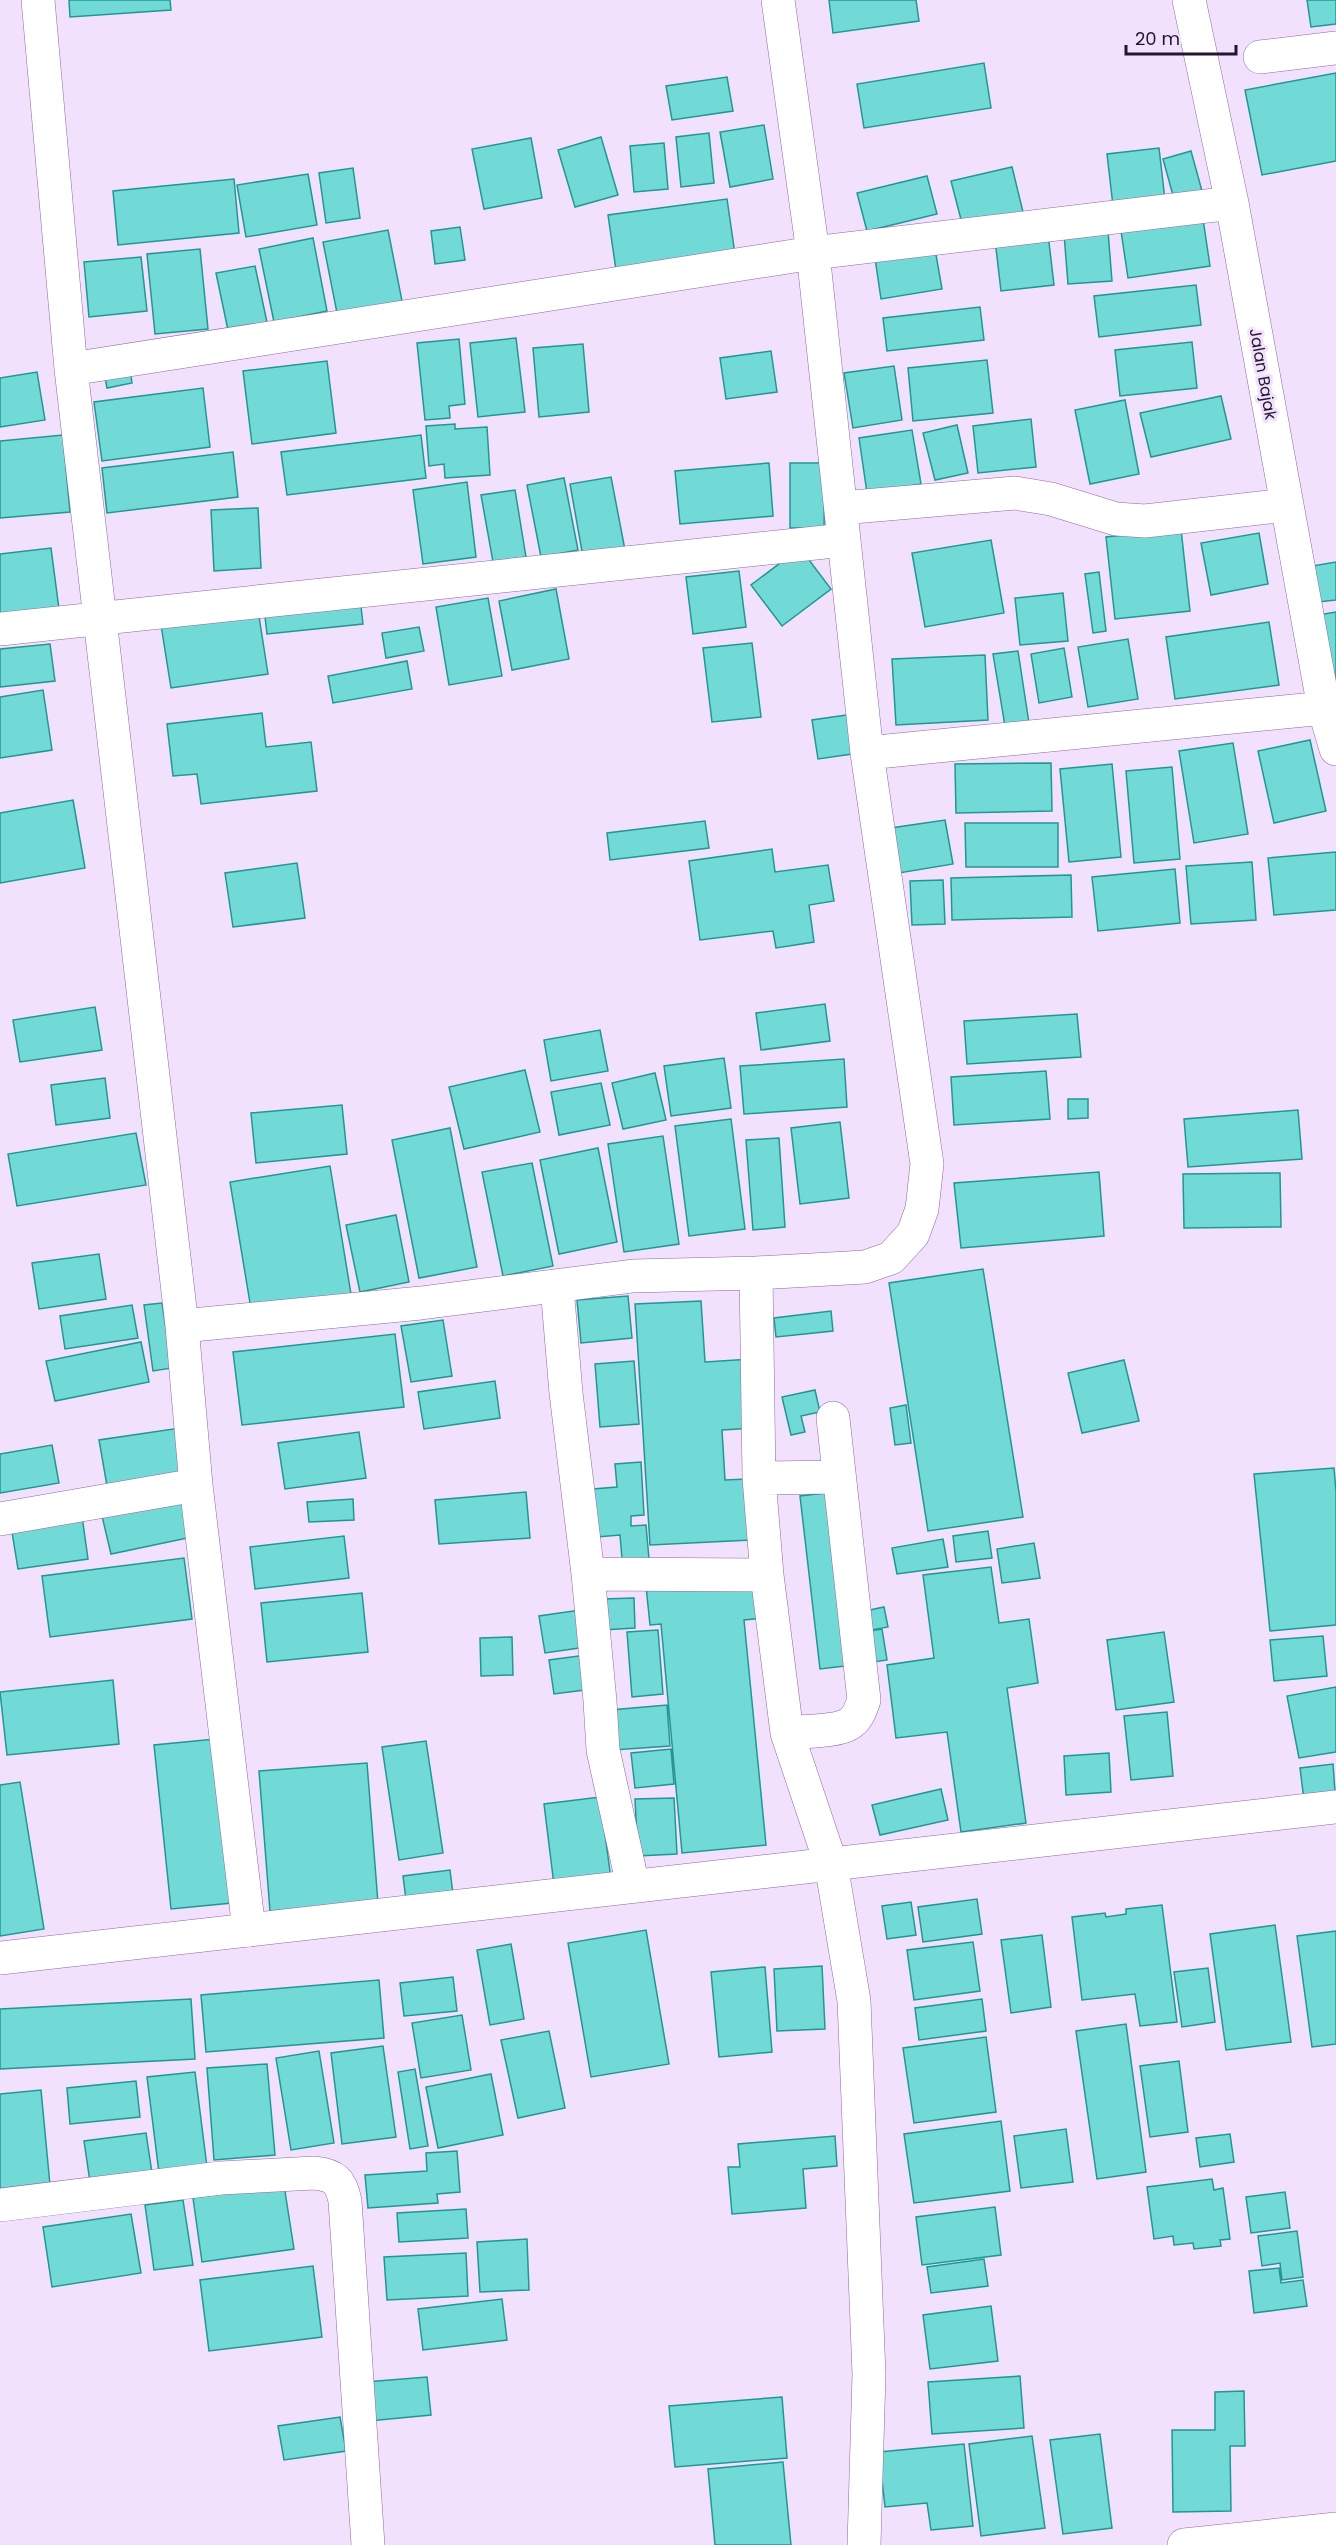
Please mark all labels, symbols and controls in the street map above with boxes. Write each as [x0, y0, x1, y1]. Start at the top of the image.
scale bar [1126, 18, 1236, 56]
text: 20 m [1135, 26, 1180, 51]
street label: Jalan Bajak [1244, 327, 1282, 422]

